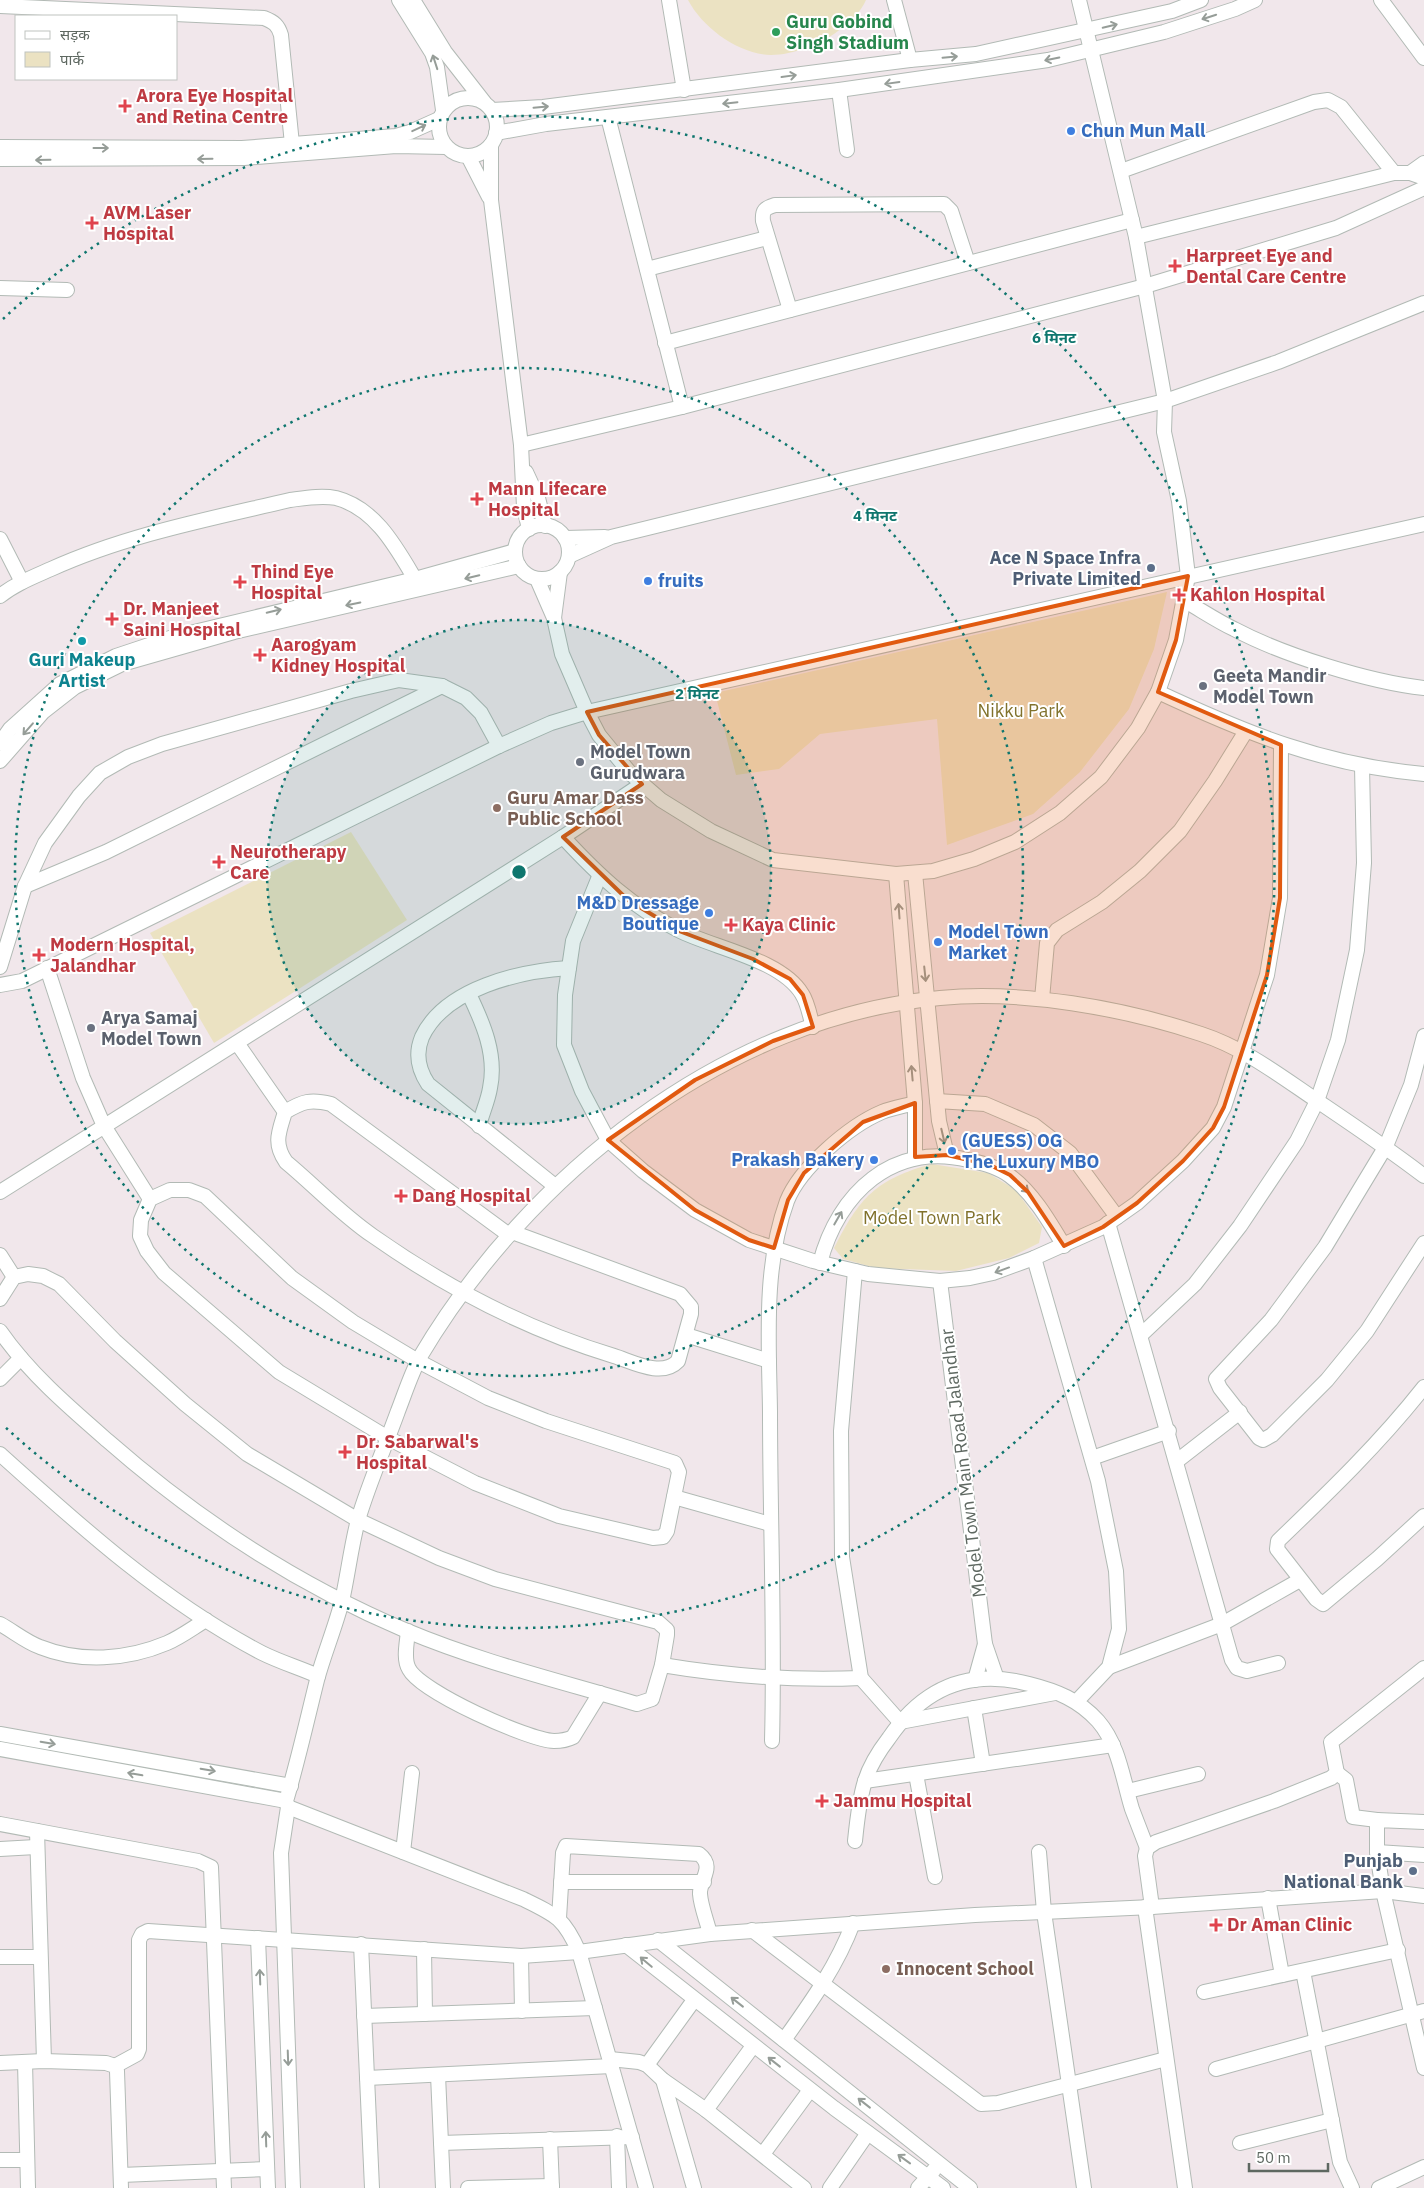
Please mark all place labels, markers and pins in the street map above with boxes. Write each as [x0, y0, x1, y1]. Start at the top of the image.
place label: Guru Gobind Singh Stadium [786, 10, 909, 54]
marker: Guru Gobind Singh Stadium [770, 26, 782, 38]
place label: Arora Eye Hospital and Retina Centre [136, 84, 293, 128]
marker: Arora Eye Hospital and Retina Centre [118, 99, 132, 113]
place label: Chun Mun Mall [1081, 119, 1206, 142]
marker: Chun Mun Mall [1065, 125, 1077, 137]
place label: AVM Laser Hospital [103, 201, 191, 245]
marker: AVM Laser Hospital [85, 216, 99, 230]
place label: Harpreet Eye and Dental Care Centre [1186, 244, 1347, 288]
marker: Harpreet Eye and Dental Care Centre [1168, 259, 1182, 273]
place label: Mann Lifecare Hospital [488, 477, 607, 521]
marker: Mann Lifecare Hospital [470, 492, 484, 506]
place label: Ace N Space Infra Private Limited [990, 546, 1141, 590]
place label: Thind Eye Hospital [251, 560, 334, 604]
marker: Ace N Space Infra Private Limited [1145, 562, 1157, 574]
place label: fruits [658, 569, 704, 592]
marker: Thind Eye Hospital [233, 575, 247, 589]
marker: fruits [642, 575, 654, 587]
place label: Kahlon Hospital [1190, 583, 1325, 606]
marker: Kahlon Hospital [1172, 588, 1186, 602]
place label: Dr. Manjeet Saini Hospital [123, 597, 241, 641]
marker: Dr. Manjeet Saini Hospital [105, 612, 119, 626]
place label: Aarogyam Kidney Hospital [271, 633, 406, 677]
marker: Guri Makeup Artist [76, 635, 88, 647]
place label: Guri Makeup Artist [28, 648, 136, 692]
marker: Aarogyam Kidney Hospital [253, 648, 267, 662]
place label: Geeta Mandir Model Town [1213, 664, 1327, 708]
marker: Geeta Mandir Model Town [1197, 680, 1209, 692]
place label: Model Town Gurudwara [590, 740, 691, 784]
marker: Model Town Gurudwara [574, 756, 586, 768]
place label: Guru Amar Dass Public School [507, 786, 644, 830]
marker: Guru Amar Dass Public School [491, 802, 503, 814]
place label: Neurotherapy Care [230, 840, 347, 884]
marker: Neurotherapy Care [212, 855, 226, 869]
centre of rings [510, 863, 528, 881]
place label: M&D Dressage Boutique [576, 891, 699, 935]
marker: M&D Dressage Boutique [703, 907, 715, 919]
place label: Kaya Clinic [742, 913, 836, 936]
marker: Kaya Clinic [724, 918, 738, 932]
place label: Model Town Market [948, 920, 1049, 964]
place label: Modern Hospital, Jalandhar [50, 933, 195, 977]
marker: Model Town Market [932, 936, 944, 948]
marker: Modern Hospital, Jalandhar [32, 948, 46, 962]
place label: Arya Samaj Model Town [101, 1006, 202, 1050]
marker: Arya Samaj Model Town [85, 1022, 97, 1034]
place label: (GUESS) OG The Luxury MBO [962, 1129, 1099, 1173]
marker: (GUESS) OG The Luxury MBO [946, 1145, 958, 1157]
place label: Prakash Bakery [731, 1148, 864, 1171]
marker: Prakash Bakery [868, 1154, 880, 1166]
place label: Dang Hospital [412, 1184, 531, 1207]
marker: Dang Hospital [394, 1189, 408, 1203]
place label: Dr. Sabarwal's Hospital [356, 1430, 479, 1474]
marker: Dr. Sabarwal's Hospital [338, 1445, 352, 1459]
place label: Jammu Hospital [833, 1789, 972, 1812]
marker: Jammu Hospital [815, 1794, 829, 1808]
place label: Punjab National Bank [1284, 1849, 1404, 1893]
marker: Punjab National Bank [1407, 1865, 1419, 1877]
place label: Dr Aman Clinic [1227, 1913, 1352, 1936]
marker: Dr Aman Clinic [1209, 1918, 1223, 1932]
place label: Innocent School [896, 1957, 1034, 1980]
marker: Innocent School [880, 1963, 892, 1975]

